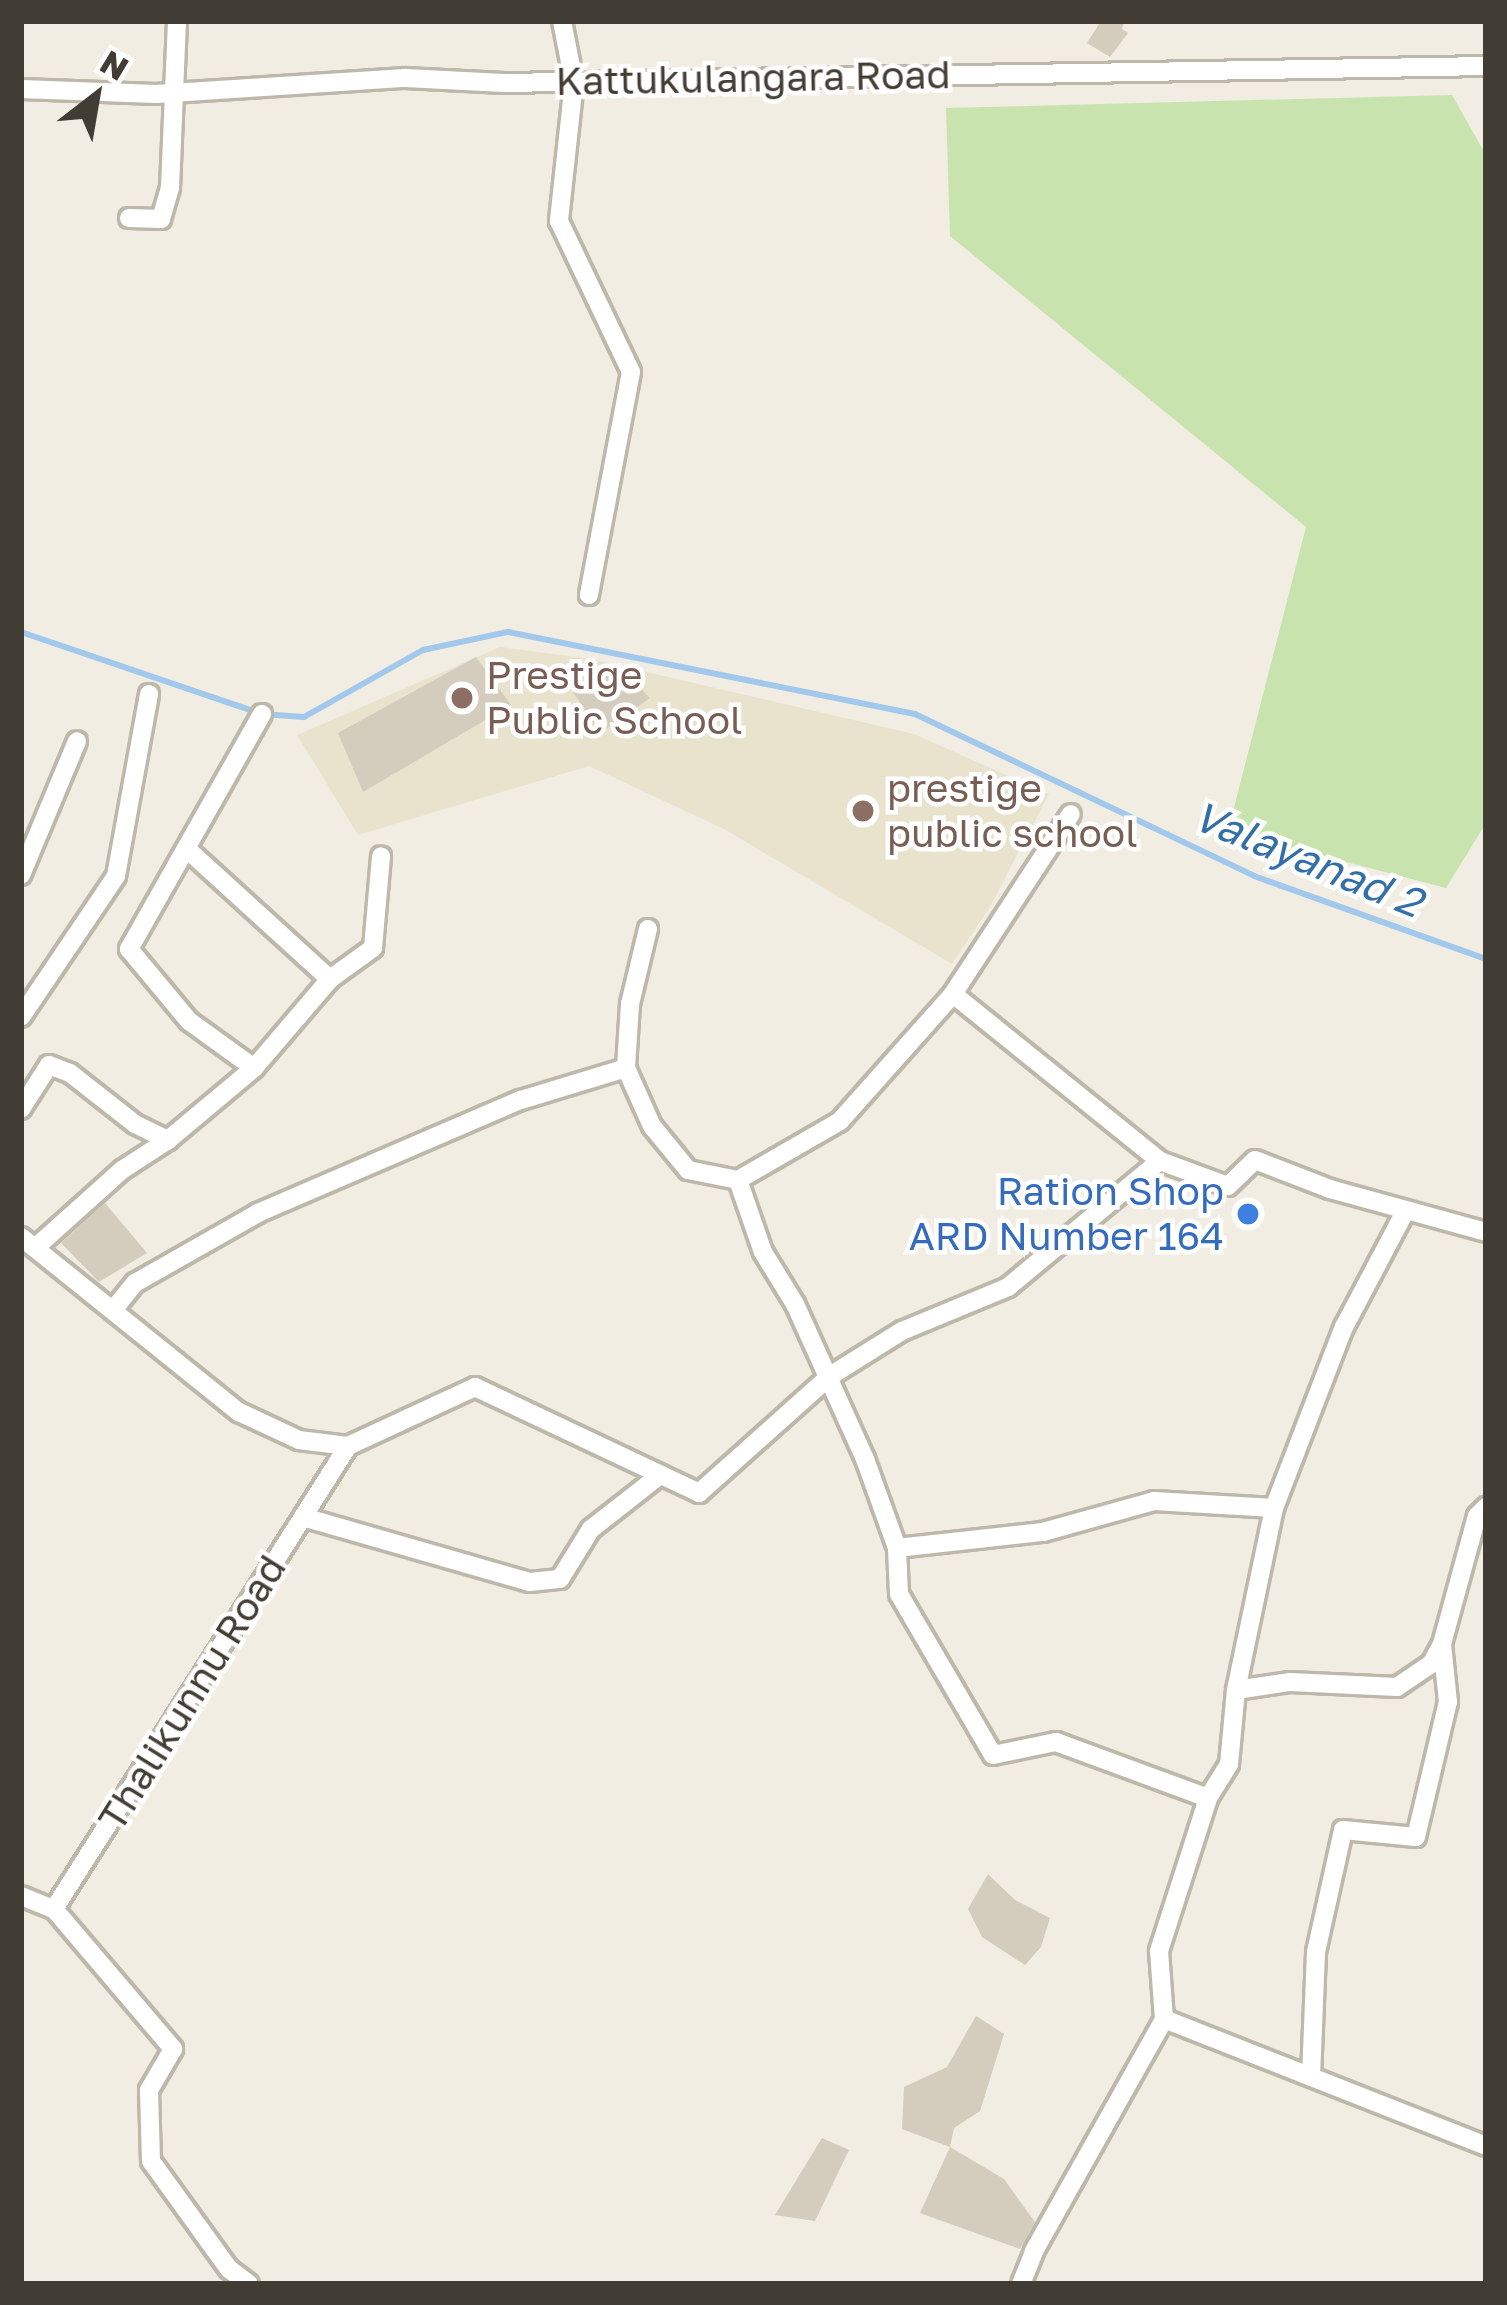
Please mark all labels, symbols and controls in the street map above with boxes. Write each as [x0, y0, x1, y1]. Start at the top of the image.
north arrow [36, 36, 156, 156]
text: N [94, 42, 136, 88]
street label: Kattukulangara Road [555, 51, 951, 105]
place label: Prestige Public School [486, 653, 743, 744]
marker: Prestige Public School [449, 685, 475, 711]
place label: prestige public school [887, 766, 1138, 857]
water label: Valayanad 2 [1186, 789, 1430, 927]
marker: prestige public school [850, 798, 876, 824]
place label: Ration Shop ARD Number 164 [909, 1169, 1224, 1260]
marker: Ration Shop ARD Number 164 [1235, 1201, 1261, 1227]
street label: Thalikunnu Road [89, 1547, 295, 1839]

